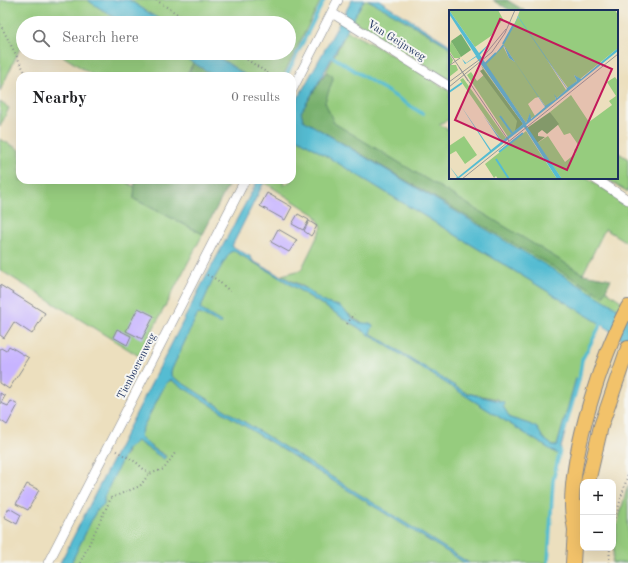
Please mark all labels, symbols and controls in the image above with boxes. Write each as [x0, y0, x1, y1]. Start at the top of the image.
inset map [449, 10, 618, 179]
search box [16, 16, 296, 60]
street label: Van Geijnweg [365, 19, 427, 64]
icon: search [30, 27, 52, 49]
text: Search here [62, 31, 139, 46]
text: Nearby [32, 90, 87, 107]
text: 0 results [231, 91, 280, 104]
street label: Tienboerenweg [116, 332, 159, 401]
map controls [580, 479, 616, 551]
button: + [580, 479, 616, 515]
button: − [580, 515, 616, 551]

